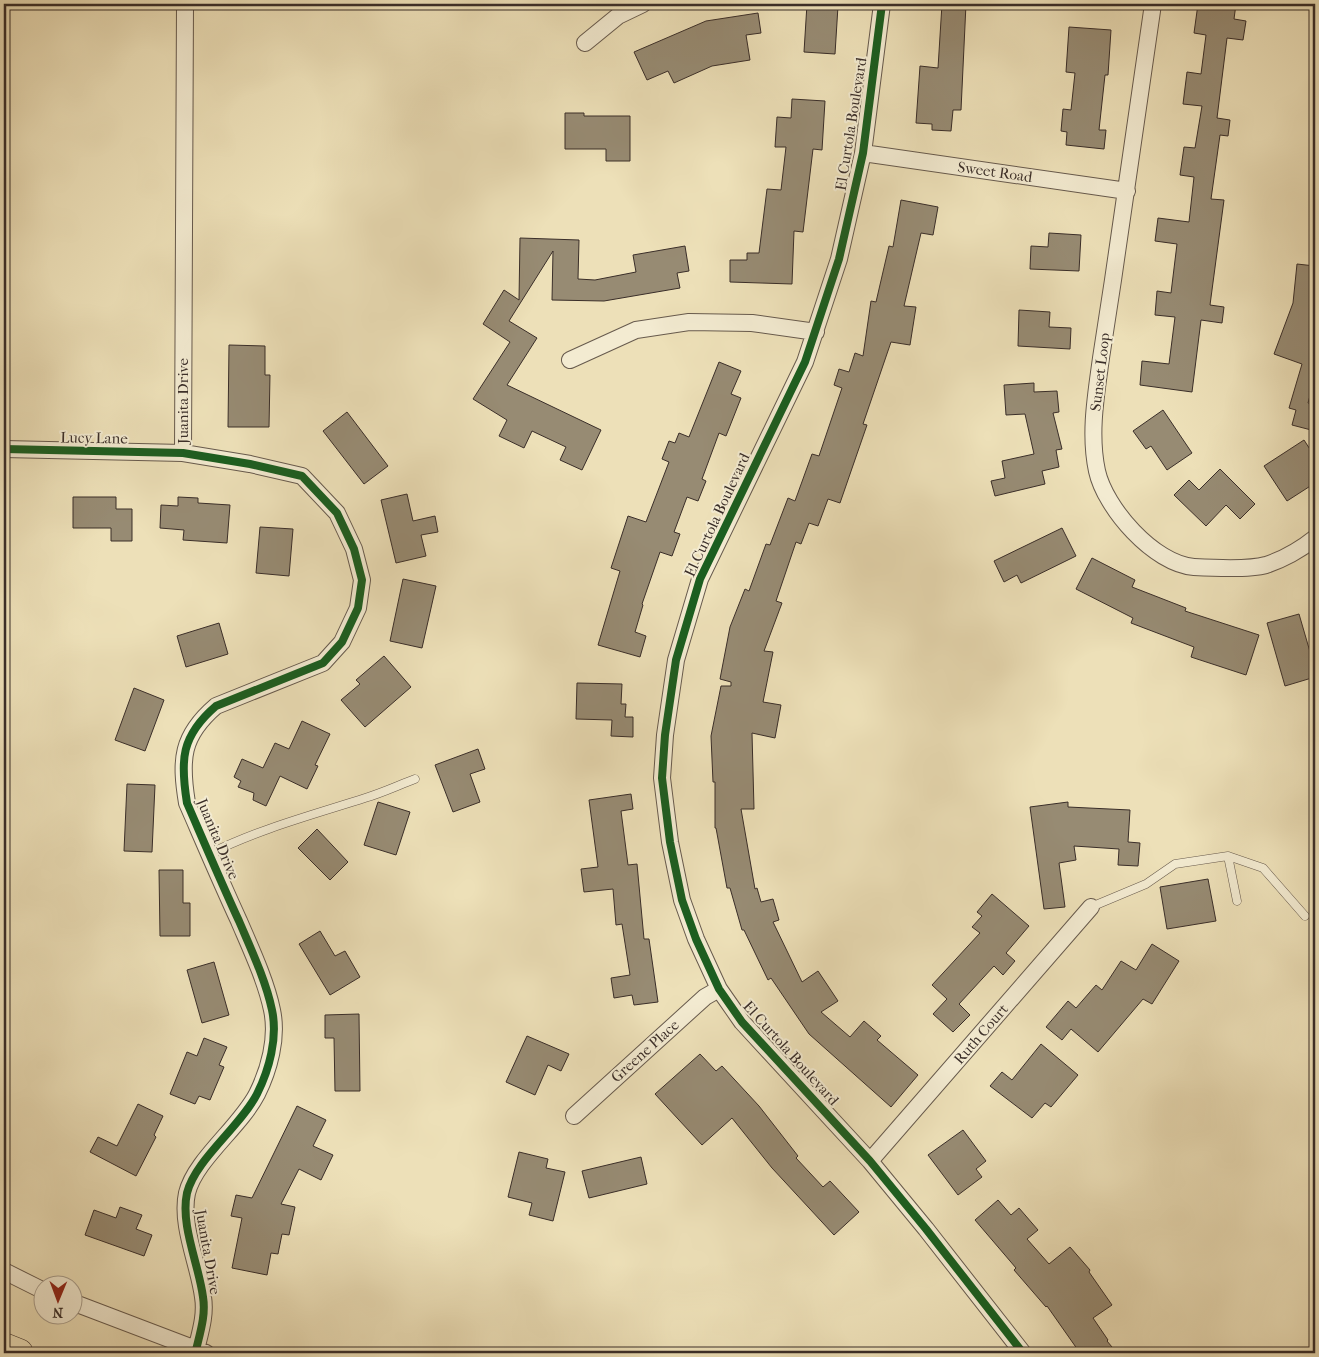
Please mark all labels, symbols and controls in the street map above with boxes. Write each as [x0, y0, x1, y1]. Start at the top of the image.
street label: El Curtola Boulevard [832, 55, 871, 192]
street label: Sweet Road [957, 158, 1034, 186]
street label: Sunset Loop [1086, 332, 1114, 412]
street label: Juanita Drive [174, 357, 192, 445]
street label: Lucy Lane [60, 428, 128, 448]
street label: El Curtola Boulevard [680, 450, 754, 580]
street label: Juanita Drive [193, 795, 243, 883]
street label: El Curtola Boulevard [739, 997, 843, 1110]
street label: Ruth Court [950, 1000, 1012, 1068]
street label: Greene Place [607, 1015, 683, 1086]
street label: Juanita Drive [191, 1207, 224, 1296]
north arrow [32, 1274, 82, 1324]
text: N [52, 1304, 63, 1321]

